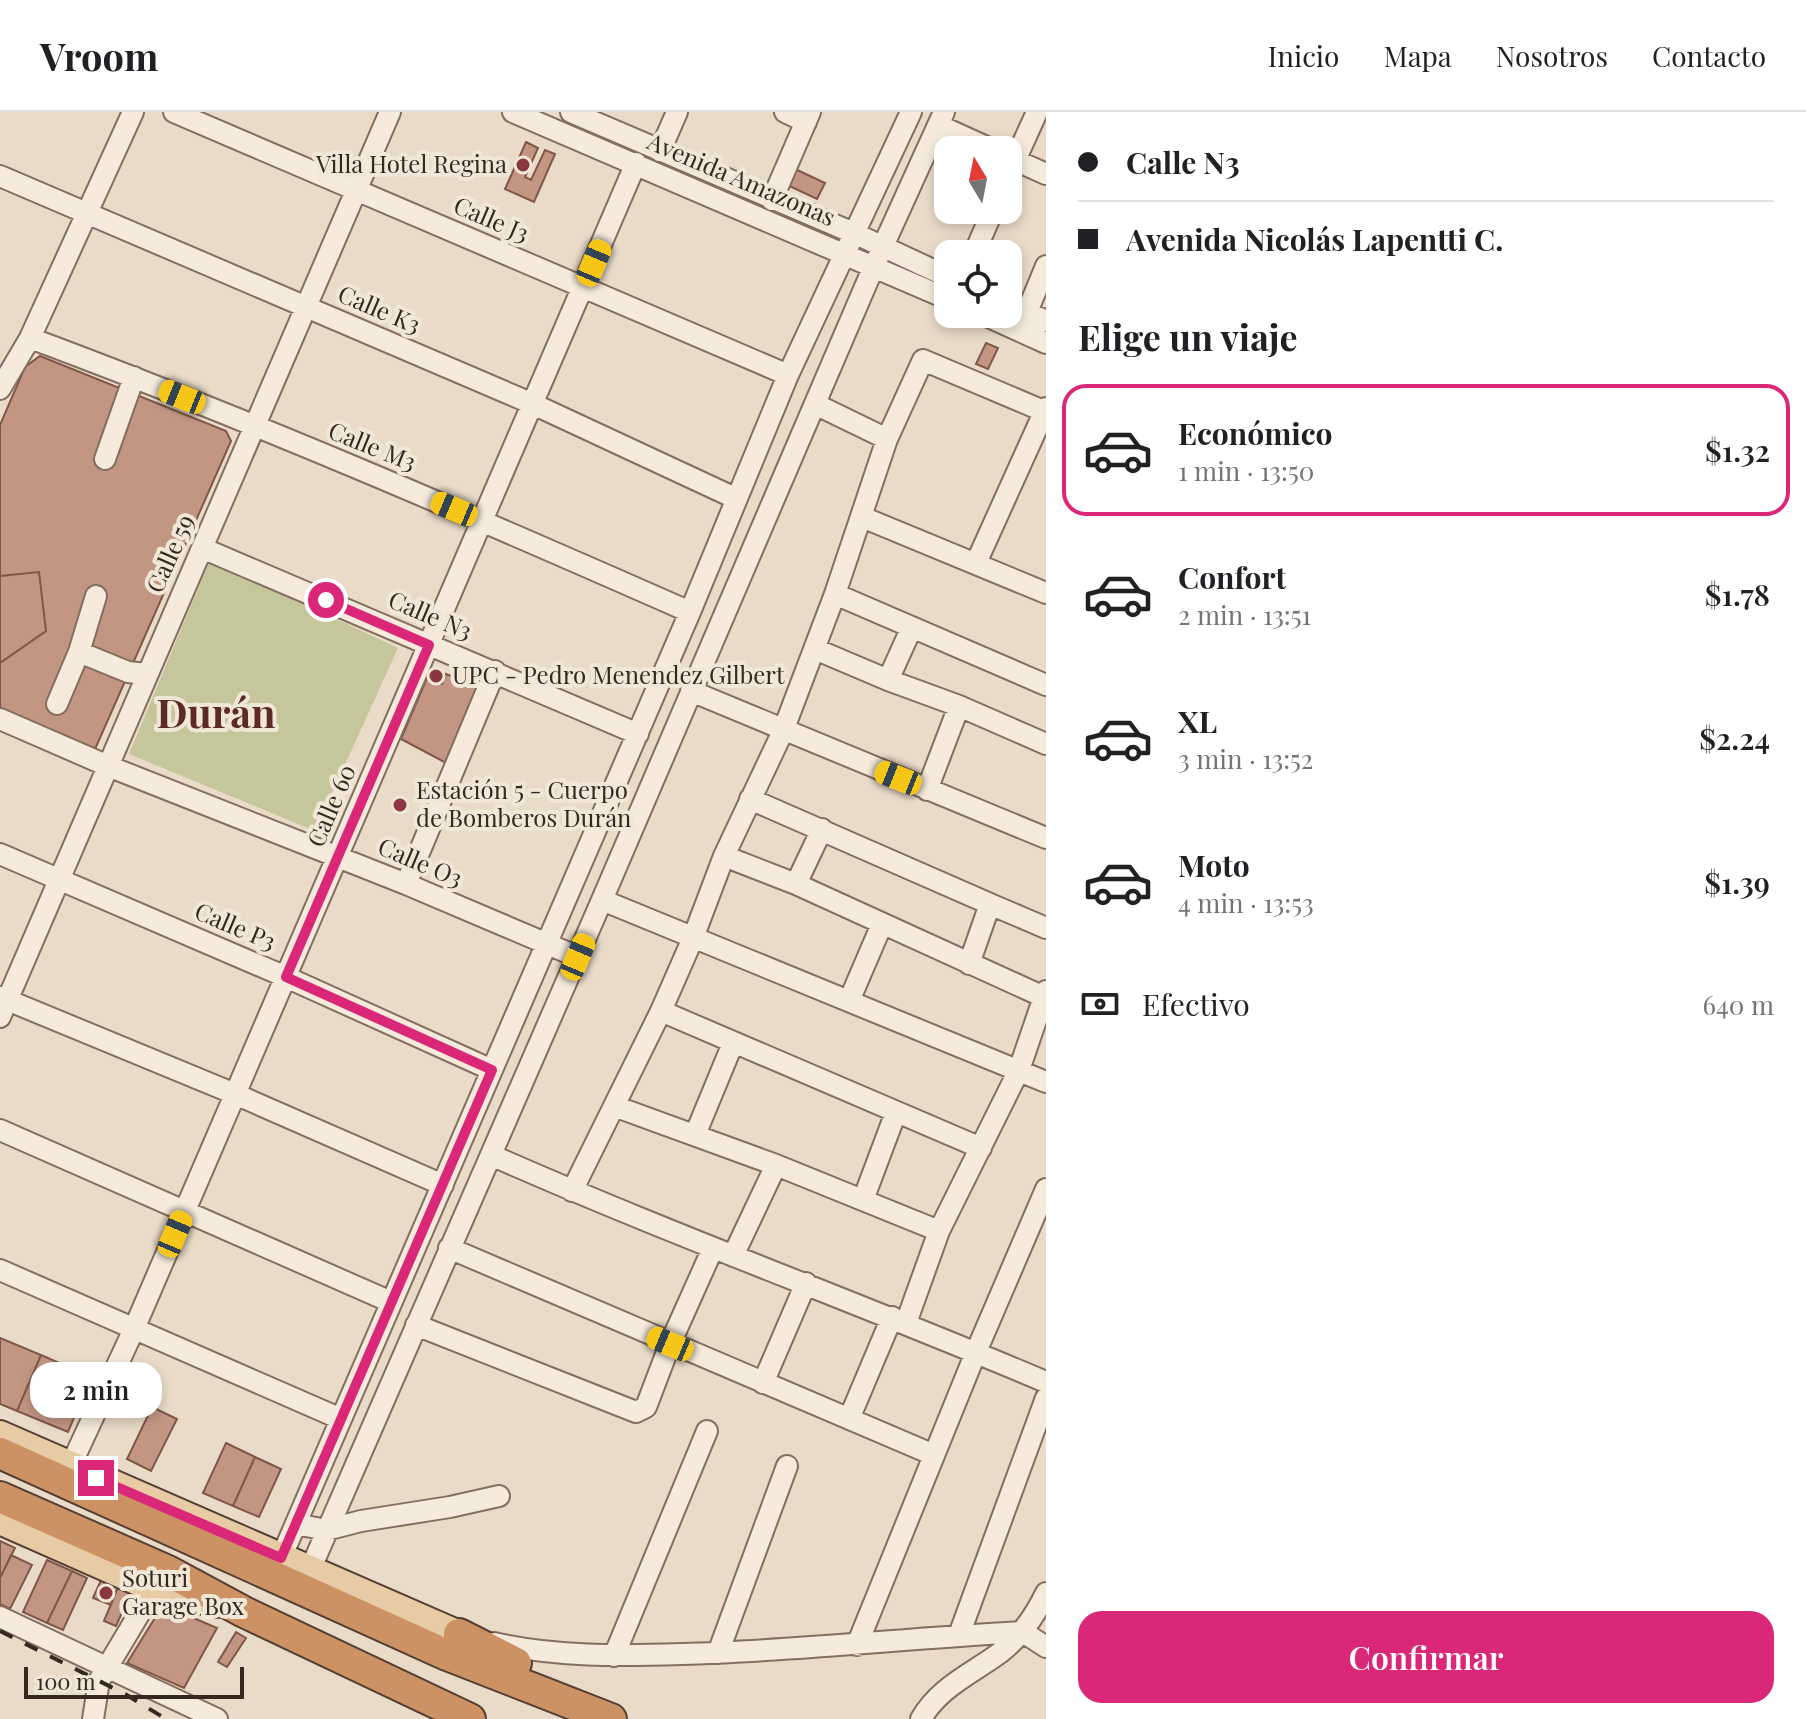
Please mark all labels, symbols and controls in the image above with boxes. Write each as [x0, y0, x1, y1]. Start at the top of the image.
text: Vroom [40, 30, 158, 81]
text: Inicio [1268, 37, 1339, 74]
text: Mapa [1383, 37, 1452, 74]
text: Nosotros [1496, 37, 1608, 74]
text: Contacto [1652, 37, 1766, 74]
street label: Avenida Amazonas [642, 124, 840, 232]
north arrow [934, 136, 1022, 224]
map controls [934, 136, 1022, 328]
text: Calle N3 [1126, 142, 1240, 182]
place label: Villa Hotel Regina [315, 147, 507, 179]
marker: Villa Hotel Regina [514, 156, 532, 174]
street label: Calle J3 [449, 188, 534, 248]
text: Avenida Nicolás Lapentti C. [1126, 219, 1503, 259]
car [574, 236, 614, 290]
button: locate [934, 240, 1022, 328]
street label: Calle K3 [334, 277, 426, 340]
text: Elige un viaje [1078, 312, 1298, 360]
car [155, 377, 209, 417]
street label: Calle M3 [324, 413, 421, 477]
text: Económico [1178, 413, 1333, 453]
icon: car [1082, 414, 1154, 486]
text: $1.32 [1705, 430, 1770, 470]
text: 1 min · 13:50 [1178, 453, 1314, 488]
car [427, 489, 481, 529]
street label: Calle 59 [138, 509, 201, 597]
text: Confort [1178, 557, 1286, 597]
icon: car [1082, 558, 1154, 630]
text: $1.78 [1705, 574, 1770, 614]
route start [308, 582, 344, 618]
street label: Calle N3 [384, 582, 477, 646]
text: 2 min · 13:51 [1178, 597, 1311, 632]
place label: UPC - Pedro Menendez Gilbert [452, 658, 785, 690]
marker: UPC - Pedro Menendez Gilbert [427, 667, 445, 685]
district label: Durán [156, 685, 276, 738]
text: XL [1178, 701, 1217, 741]
icon: car [1082, 702, 1154, 774]
text: $2.24 [1699, 718, 1770, 758]
text: 3 min · 13:52 [1178, 741, 1313, 776]
car [871, 758, 925, 798]
street label: Calle 60 [298, 759, 362, 851]
place label: Estación 5 - Cuerpo de Bomberos Durán [416, 773, 631, 833]
marker: Estación 5 - Cuerpo de Bomberos Durán [391, 796, 409, 814]
street label: Calle O3 [374, 829, 468, 893]
text: Moto [1178, 845, 1250, 885]
icon: car [1082, 846, 1154, 918]
text: $1.39 [1704, 862, 1770, 902]
text: 4 min · 13:53 [1178, 885, 1314, 920]
street label: Calle P3 [190, 894, 281, 956]
car [558, 930, 598, 984]
icon: cash [1078, 982, 1122, 1026]
text: Efectivo [1142, 984, 1250, 1024]
text: 640 m [1703, 987, 1774, 1022]
car [155, 1207, 195, 1261]
car [643, 1324, 697, 1364]
callout: 2 min [30, 1362, 162, 1418]
text: 2 min [63, 1372, 129, 1407]
route end [78, 1460, 114, 1496]
place label: Soturi Garage Box [122, 1561, 245, 1621]
marker: Soturi Garage Box [97, 1584, 115, 1602]
button: Confirmar [1078, 1611, 1774, 1703]
scale bar [24, 1663, 244, 1699]
text: 100 m [36, 1666, 96, 1696]

